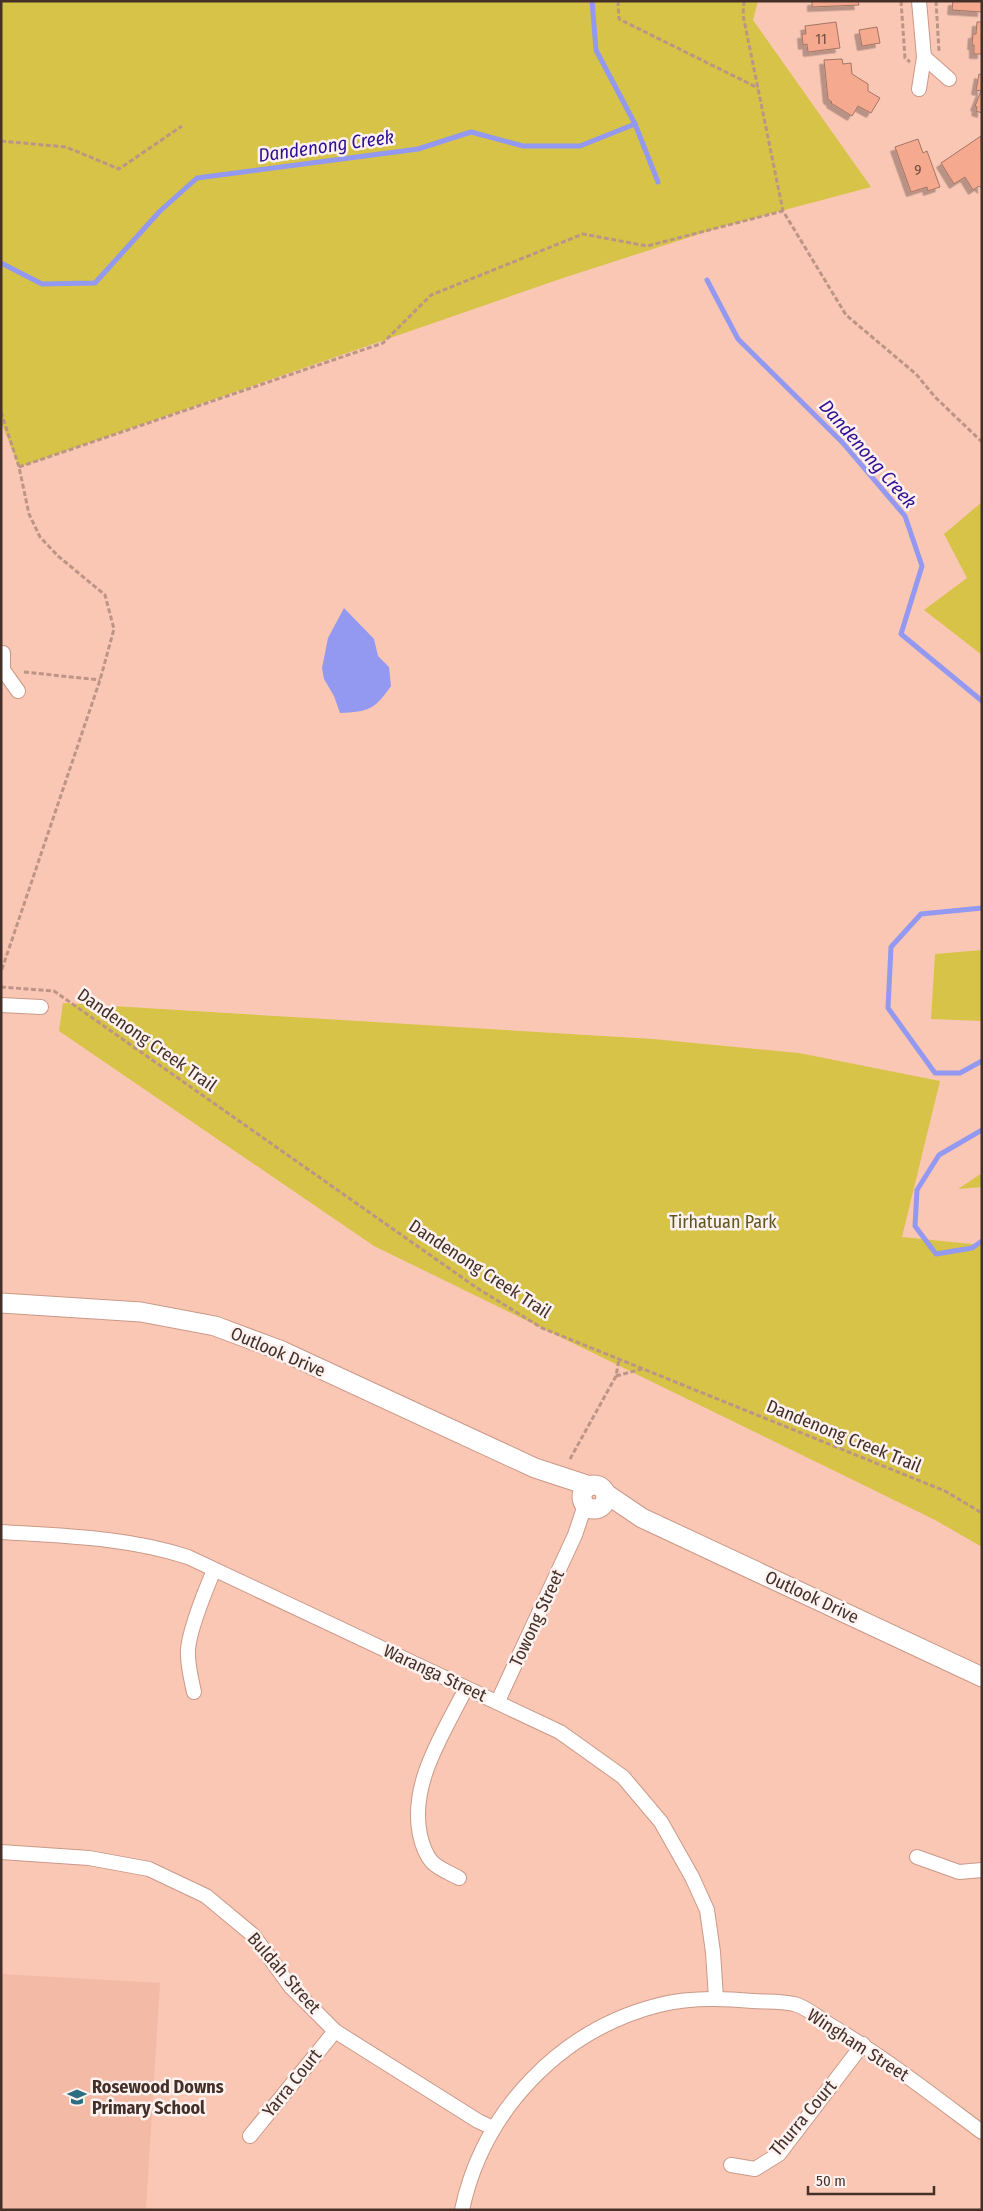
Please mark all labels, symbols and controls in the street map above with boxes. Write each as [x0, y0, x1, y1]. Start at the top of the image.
house number: 11 [815, 30, 827, 48]
water label: Dandenong Creek [257, 125, 395, 167]
house number: 9 [914, 161, 922, 179]
water label: Dandenong Creek [814, 395, 922, 513]
street label: Dandenong Creek Trail [73, 984, 221, 1096]
park label: Tirhatuan Park [669, 1211, 777, 1233]
street label: Dandenong Creek Trail [405, 1215, 555, 1323]
street label: Outlook Drive [227, 1322, 329, 1382]
street label: Dandenong Creek Trail [763, 1395, 925, 1477]
street label: Towong Street [505, 1566, 569, 1670]
street label: Outlook Drive [762, 1566, 862, 1628]
street label: Waranga Street [380, 1640, 490, 1707]
street label: Buldah Street [243, 1928, 325, 2018]
street label: Wingham Street [803, 2004, 913, 2086]
street label: Yarra Court [258, 2044, 326, 2122]
place label: Rosewood Downs Primary School [92, 2076, 224, 2119]
street label: Thurra Court [765, 2076, 841, 2160]
school or university icon: Rosewood Downs Primary School [66, 2086, 88, 2108]
scale bar [808, 2164, 934, 2196]
text: 50 m [816, 2172, 846, 2190]

